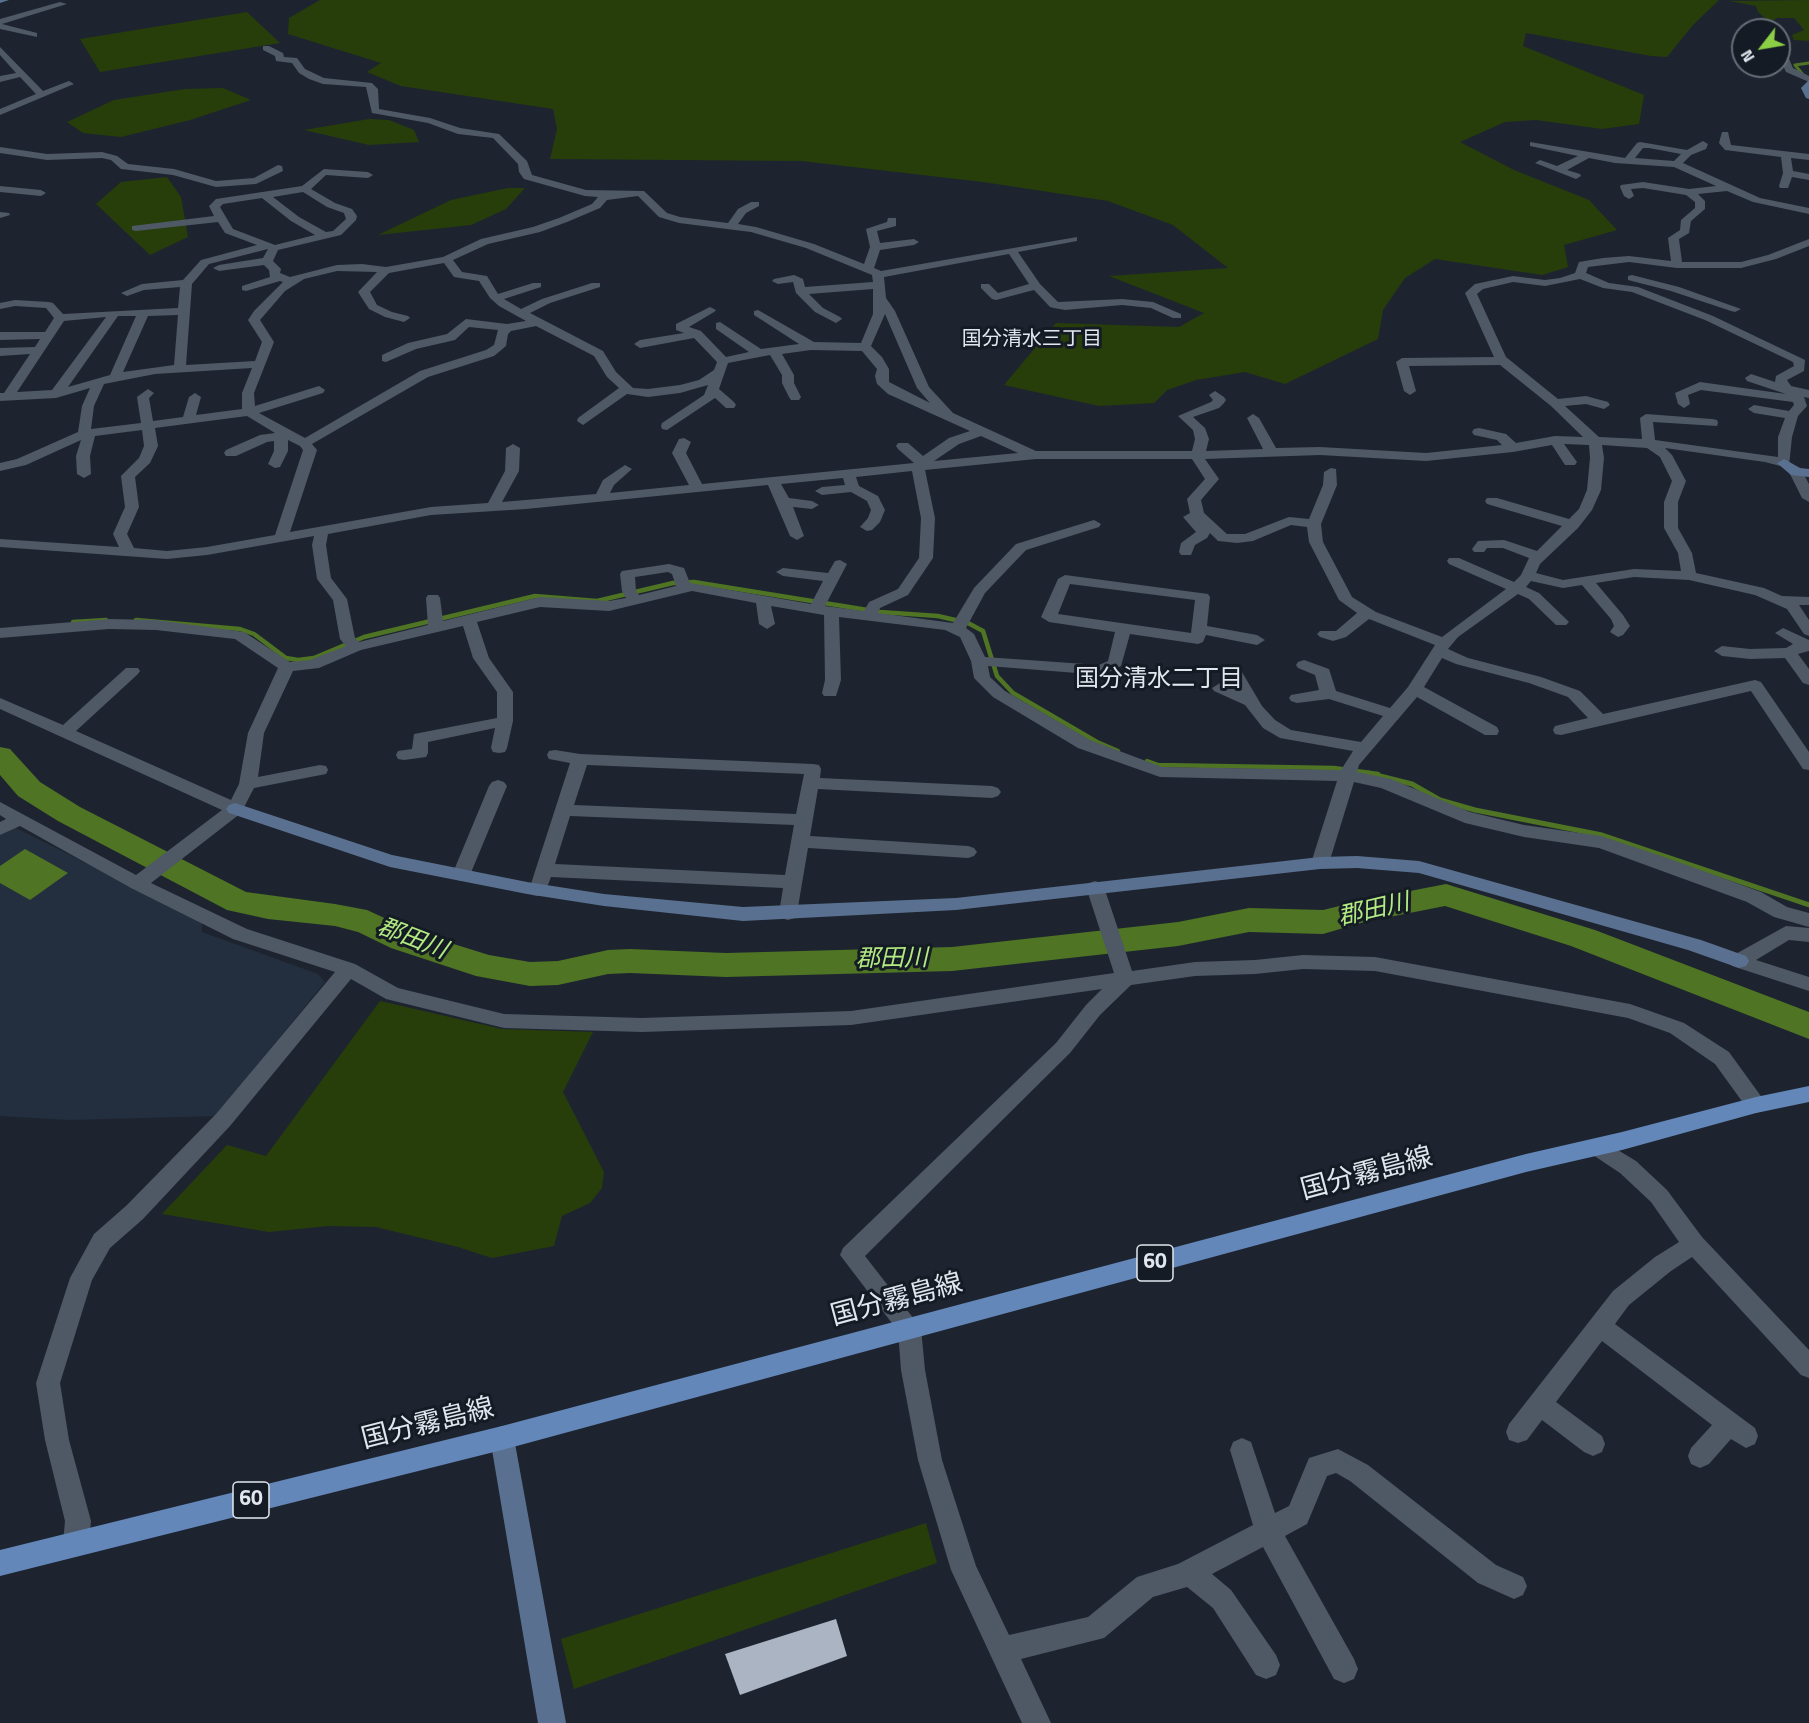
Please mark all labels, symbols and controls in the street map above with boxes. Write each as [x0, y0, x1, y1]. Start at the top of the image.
north arrow [1731, 18, 1791, 78]
text: N [1734, 45, 1760, 67]
district label: 国分清水三丁目 [962, 328, 1102, 352]
district label: 国分清水二丁目 [1075, 666, 1243, 694]
water label: 郡田川 [1336, 889, 1412, 933]
water label: 郡田川 [373, 914, 451, 966]
water label: 郡田川 [856, 945, 928, 975]
street label: 国分霧島線 [1298, 1142, 1436, 1208]
road number: 60 [1137, 1245, 1173, 1281]
street label: 国分霧島線 [828, 1268, 966, 1334]
street label: 国分霧島線 [359, 1393, 497, 1457]
road number: 60 [233, 1482, 269, 1518]

